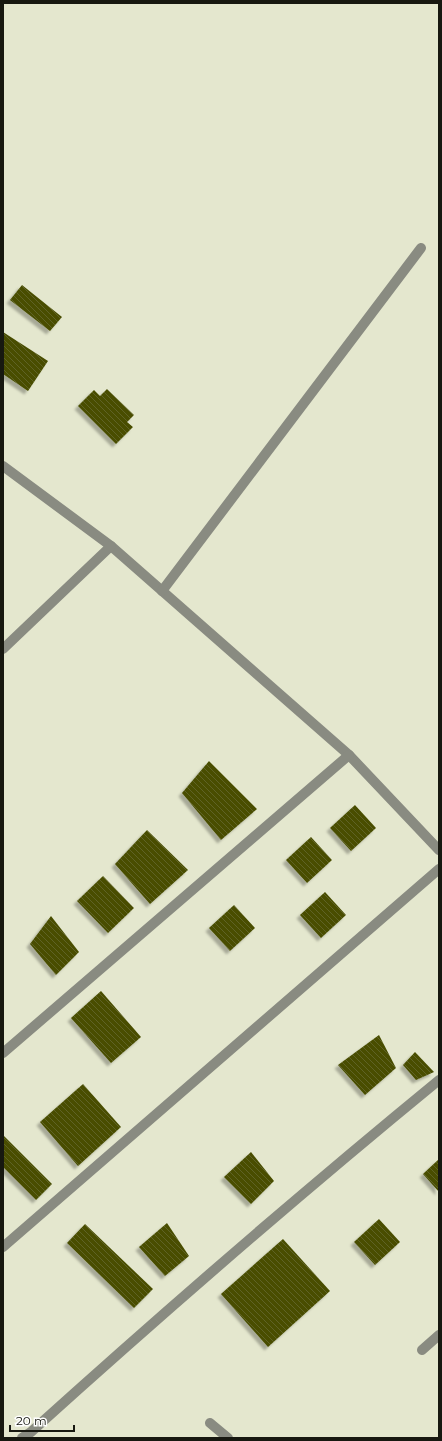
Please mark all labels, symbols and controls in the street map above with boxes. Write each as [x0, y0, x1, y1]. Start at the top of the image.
scale bar [10, 1407, 74, 1433]
text: 20 m [16, 1413, 47, 1428]

